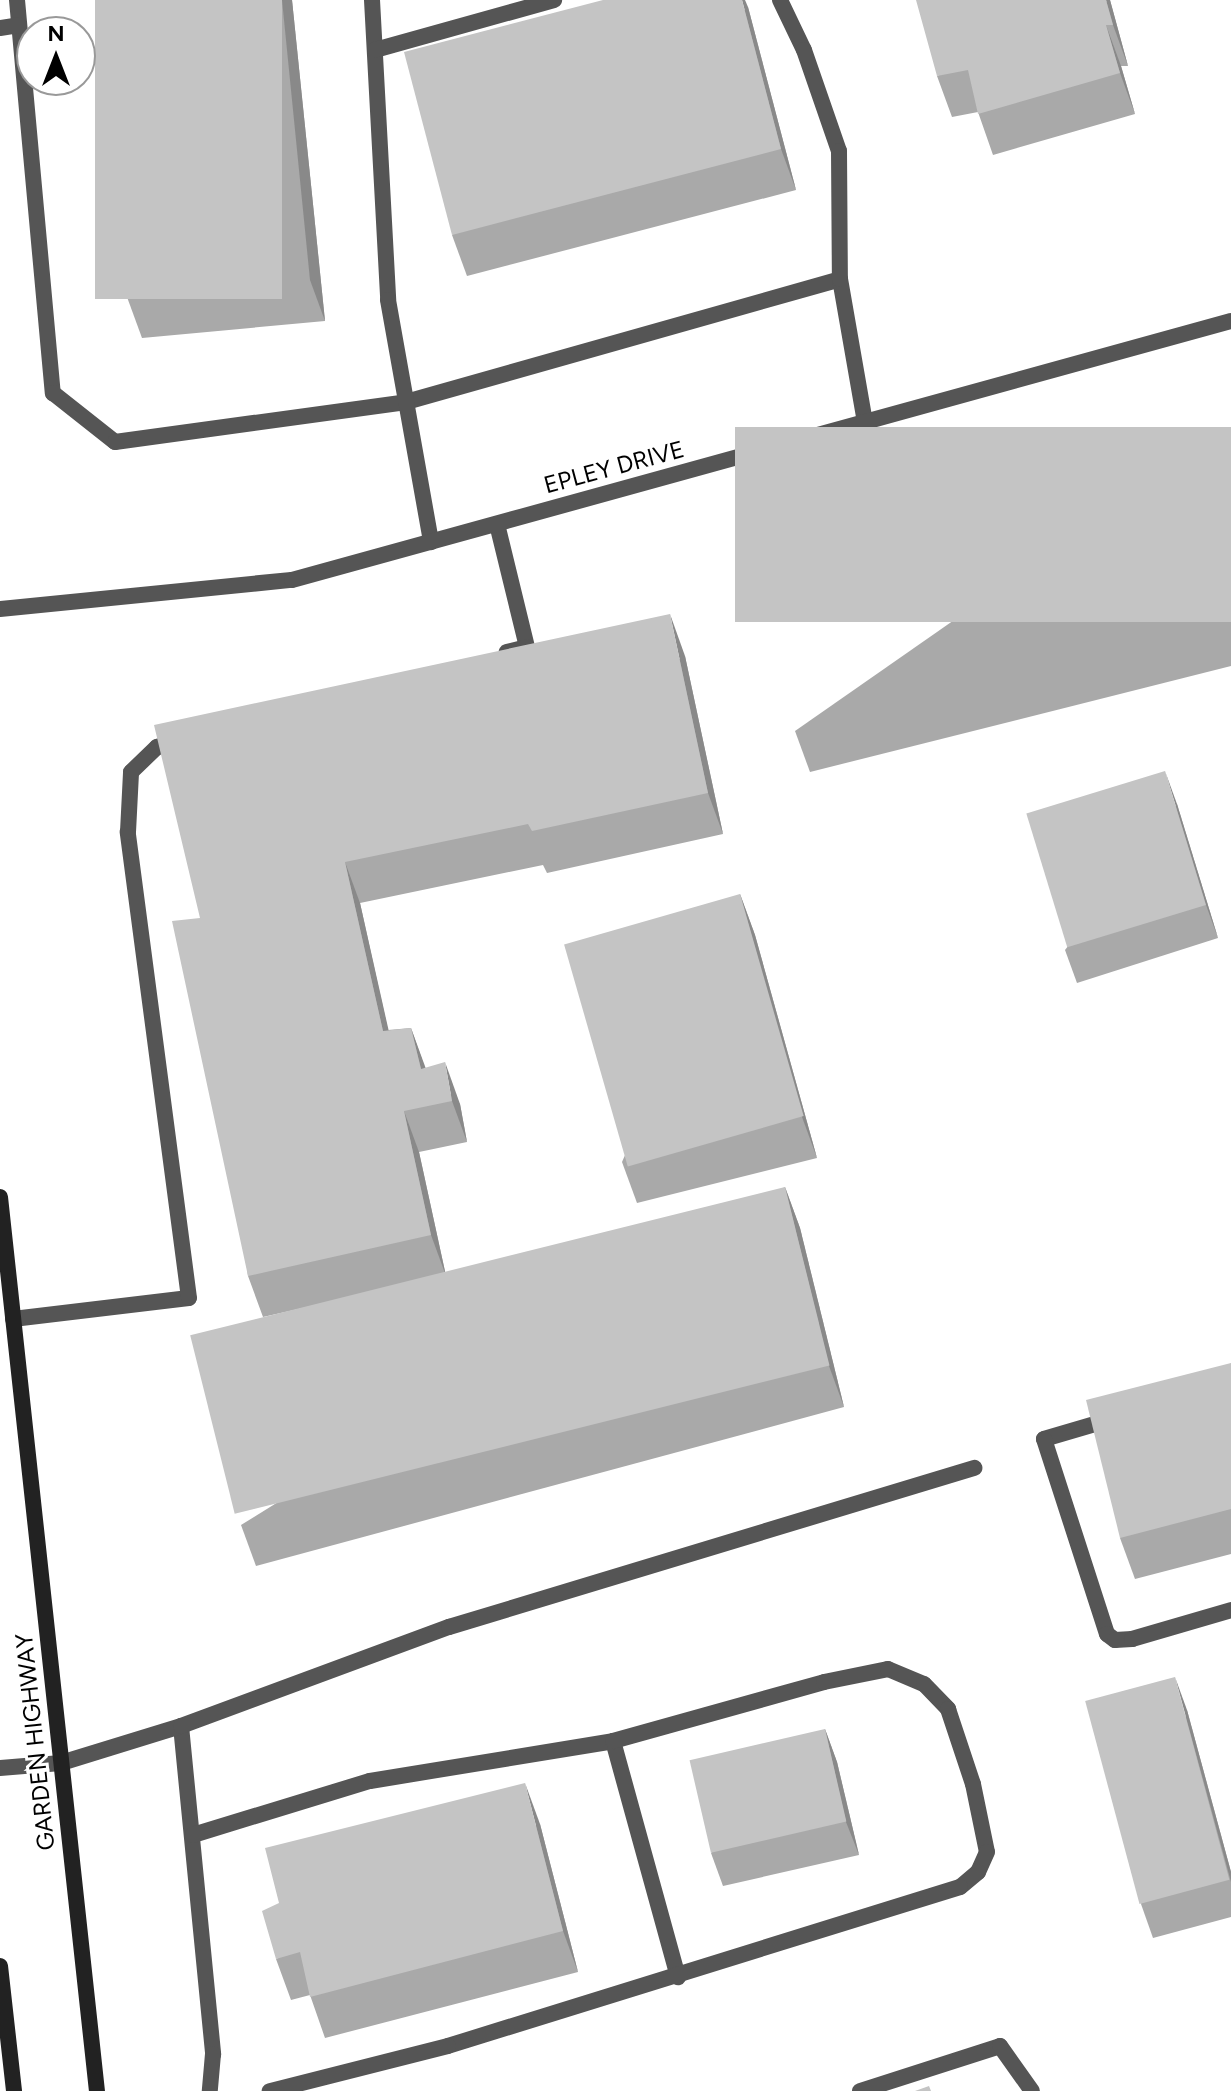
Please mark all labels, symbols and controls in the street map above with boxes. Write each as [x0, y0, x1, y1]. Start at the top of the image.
north arrow [16, 16, 96, 96]
text: N [47, 20, 65, 47]
street label: EPLEY DRIVE [541, 434, 687, 500]
street label: GARDEN HIGHWAY [9, 1632, 61, 1852]

